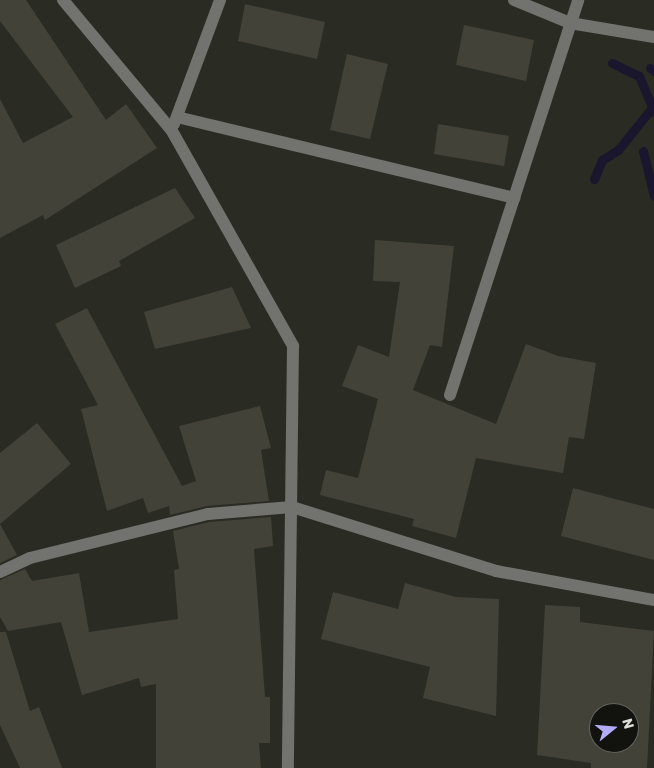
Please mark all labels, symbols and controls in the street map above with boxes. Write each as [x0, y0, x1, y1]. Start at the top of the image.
north arrow [589, 703, 639, 753]
text: N [618, 716, 637, 731]

